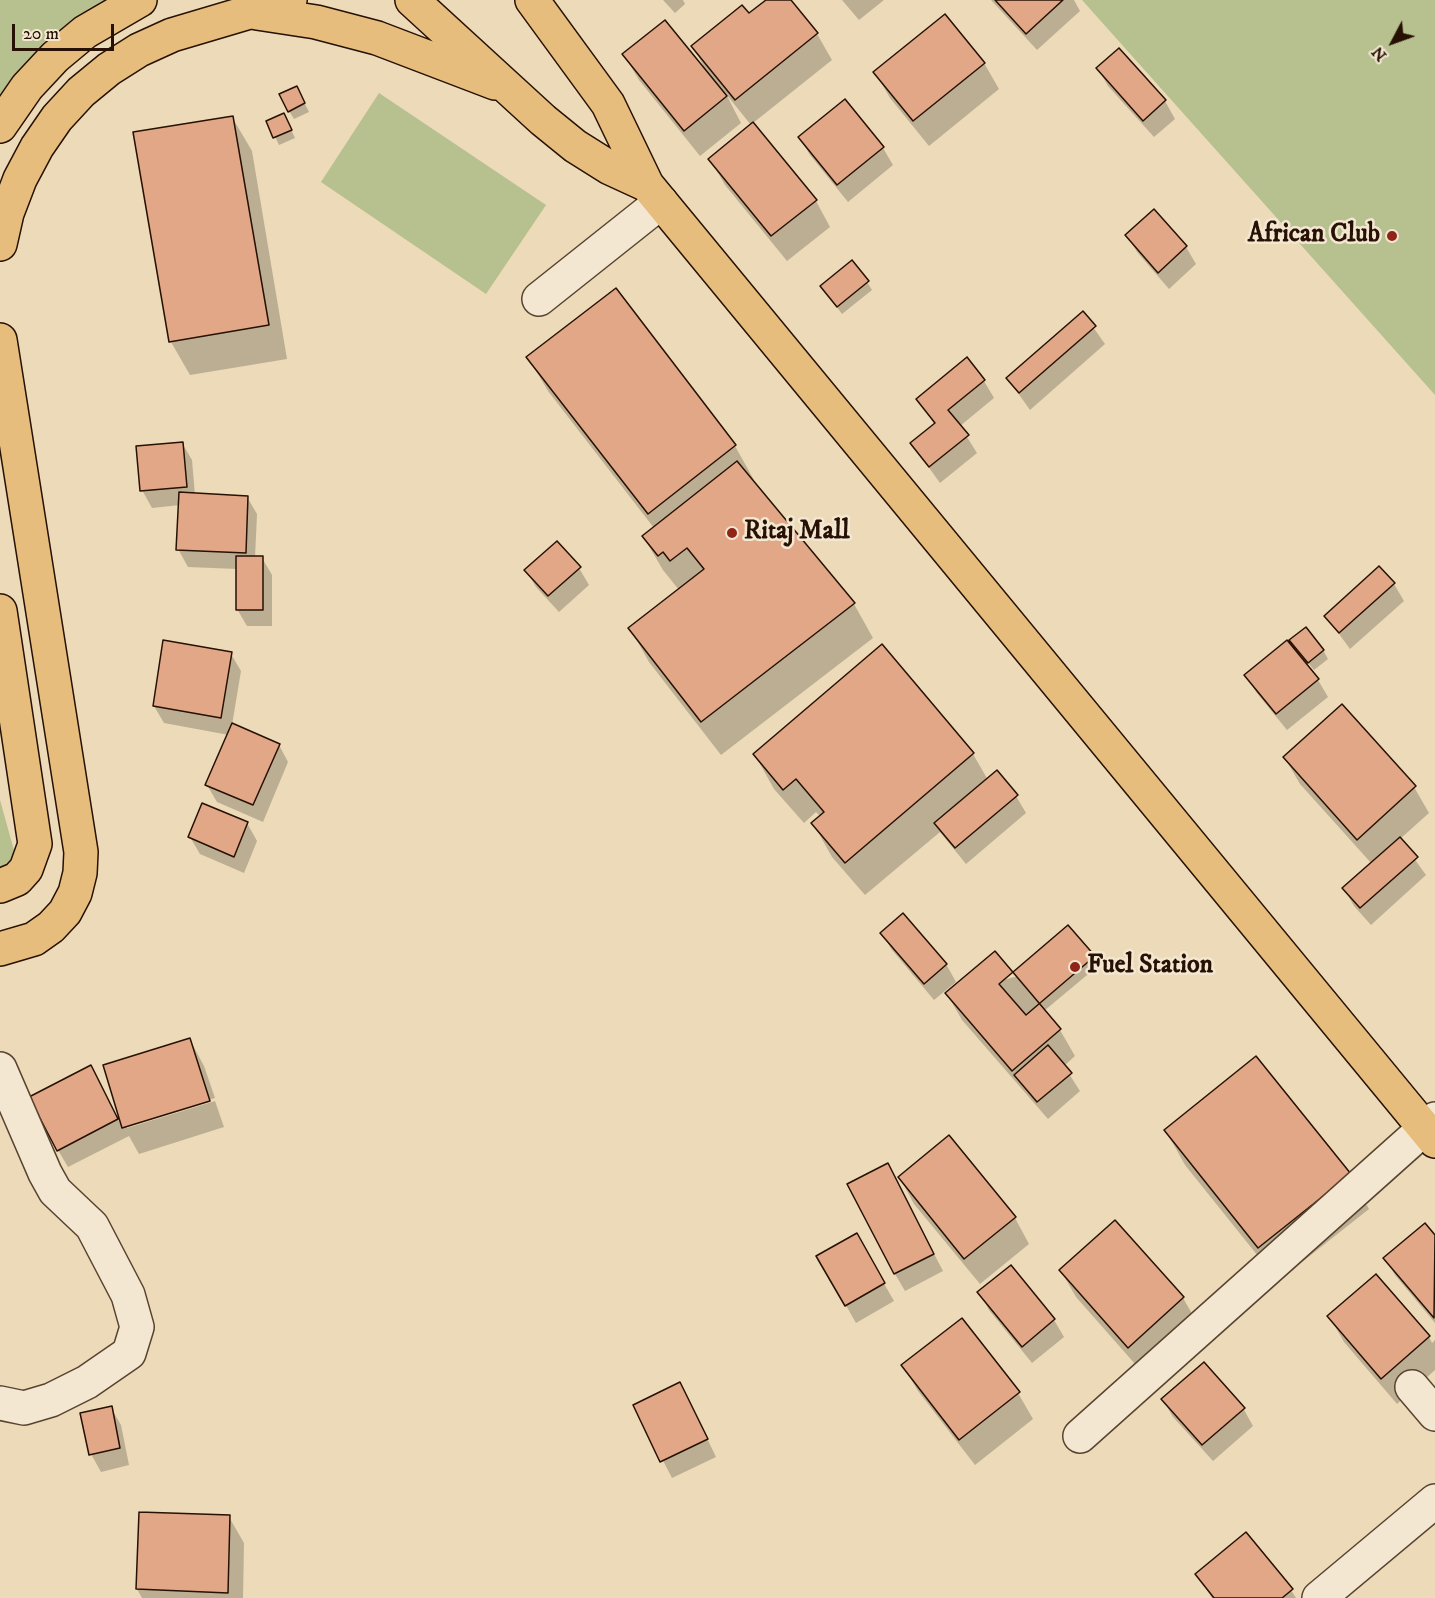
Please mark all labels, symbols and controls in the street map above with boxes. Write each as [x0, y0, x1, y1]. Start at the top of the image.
scale bar [15, 12, 117, 50]
north arrow [1363, 12, 1423, 72]
text: 20 m [23, 23, 59, 45]
text: N [1368, 42, 1391, 65]
place label: African Club [1248, 220, 1380, 252]
marker: African Club [1385, 229, 1399, 243]
place label: Ritaj Mall [744, 517, 850, 549]
marker: Ritaj Mall [725, 526, 739, 540]
place label: Fuel Station [1087, 951, 1213, 983]
marker: Fuel Station [1068, 960, 1082, 974]

